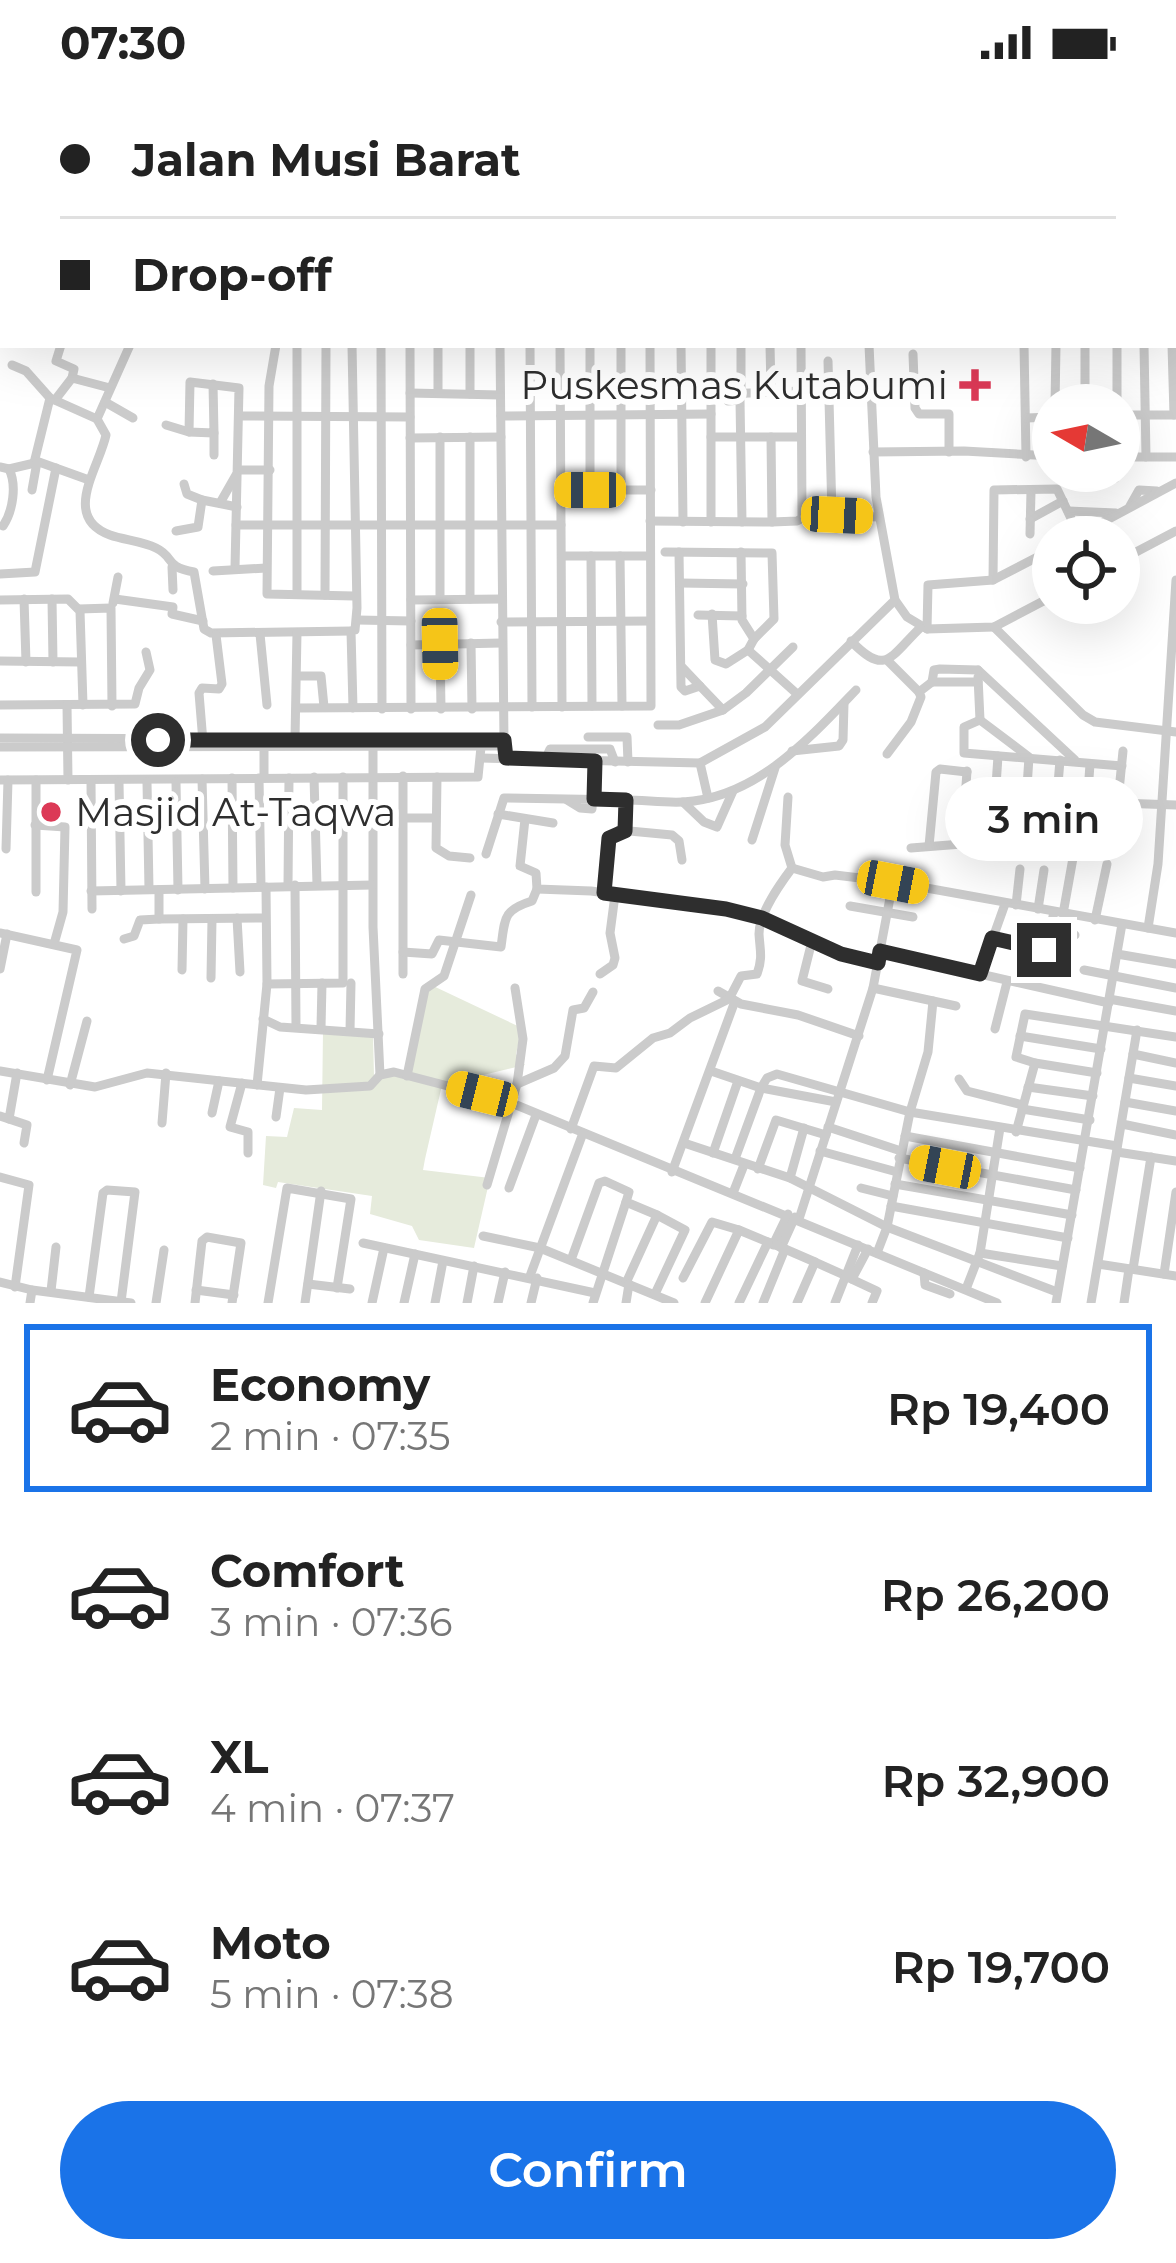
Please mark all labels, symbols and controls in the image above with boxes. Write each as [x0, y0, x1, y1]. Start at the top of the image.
text: 07:30 [60, 15, 186, 70]
text: Jalan Musi Barat [132, 132, 520, 187]
text: Drop-off [132, 247, 332, 302]
place label: Puskesmas Kutabumi [520, 361, 948, 409]
marker: Puskesmas Kutabumi [959, 369, 991, 401]
north arrow [1032, 384, 1140, 492]
map controls [1032, 384, 1140, 624]
car [554, 472, 626, 508]
car [800, 495, 874, 535]
button: locate [1032, 516, 1140, 624]
car [421, 608, 459, 680]
route start [131, 713, 185, 767]
callout: 3 min [945, 776, 1143, 860]
place label: Masjid At-Taqwa [75, 788, 396, 836]
text: 3 min [988, 795, 1100, 843]
marker: Masjid At-Taqwa [38, 799, 64, 825]
car [854, 857, 932, 907]
route end [1017, 923, 1071, 977]
car [443, 1068, 521, 1120]
car [906, 1142, 984, 1192]
icon: car [66, 1354, 174, 1462]
text: Economy [210, 1357, 430, 1412]
text: Rp 19,400 [887, 1381, 1110, 1436]
text: 2 min · 07:35 [210, 1412, 451, 1460]
icon: car [66, 1540, 174, 1648]
text: Comfort [210, 1543, 405, 1598]
text: Rp 26,200 [881, 1567, 1110, 1622]
text: 3 min · 07:36 [210, 1598, 452, 1646]
icon: car [66, 1726, 174, 1834]
text: XL [210, 1729, 268, 1784]
text: Rp 32,900 [881, 1753, 1110, 1808]
text: 4 min · 07:37 [210, 1784, 455, 1832]
icon: car [66, 1912, 174, 2020]
text: Moto [210, 1915, 331, 1970]
text: Rp 19,700 [892, 1939, 1110, 1994]
text: 5 min · 07:38 [210, 1970, 454, 2018]
button: Confirm [60, 2101, 1116, 2239]

